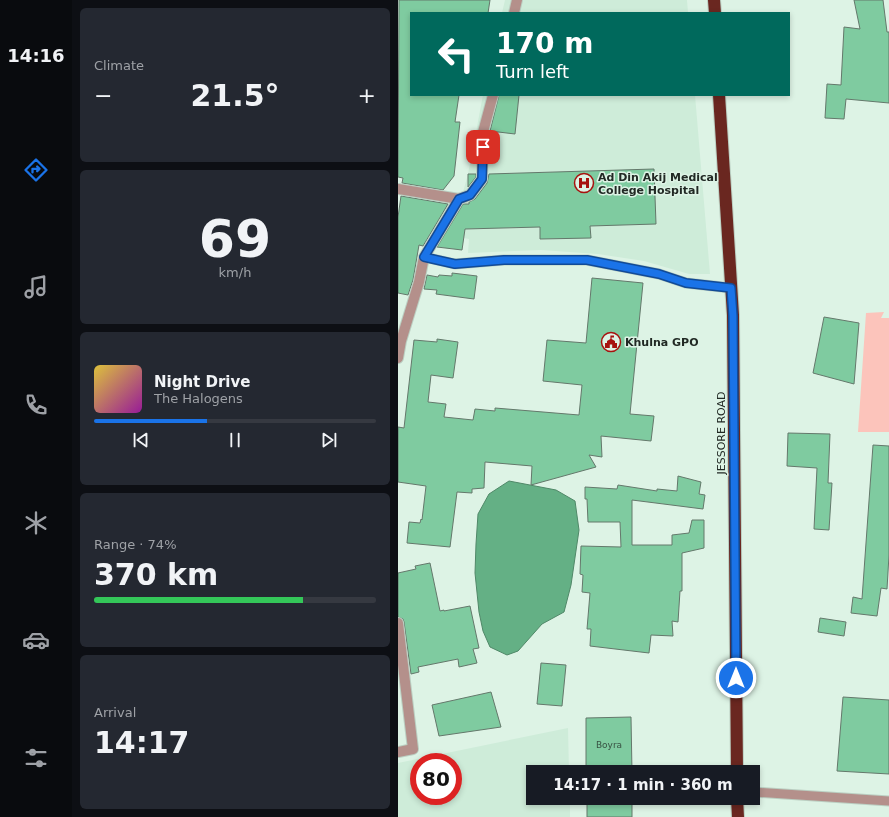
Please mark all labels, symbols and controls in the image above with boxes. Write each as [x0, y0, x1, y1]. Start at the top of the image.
text: 170 m [496, 27, 593, 60]
icon: left [430, 28, 482, 80]
text: 14:16 [7, 45, 65, 66]
text: Climate [94, 58, 144, 73]
text: Turn left [496, 61, 569, 82]
text: 21.5° [190, 78, 280, 113]
text: − [94, 83, 112, 108]
text: + [358, 83, 376, 108]
pin [466, 130, 500, 164]
icon: arrive [472, 136, 494, 158]
icon: directions [22, 156, 50, 184]
place label: Ad Din Akij Medical College Hospital [598, 171, 718, 197]
hospital icon: Ad Din Akij Medical College Hospital [573, 172, 595, 194]
text: 69 [199, 209, 271, 269]
text: km/h [219, 265, 251, 280]
icon: music [22, 273, 50, 301]
public building icon: Khulna GPO [600, 331, 622, 353]
place label: Khulna GPO [625, 336, 698, 349]
text: Night Drive [154, 373, 250, 391]
icon: phone [22, 391, 50, 419]
text: The Halogens [154, 391, 243, 406]
street label: JESSORE ROAD [715, 391, 728, 476]
icon: previous [130, 429, 152, 451]
icon: pause [224, 429, 246, 451]
icon: next [318, 429, 340, 451]
icon: climate [22, 509, 50, 537]
text: Range · 74% [94, 537, 177, 552]
text: 370 km [94, 557, 218, 592]
icon: car [22, 626, 50, 654]
position arrow [715, 657, 757, 699]
text: Arrival [94, 705, 136, 720]
text: 14:17 [94, 725, 190, 760]
house number: Boyra [596, 740, 622, 750]
icon: filters [22, 744, 50, 772]
speed limit sign: 80 [410, 753, 462, 805]
text: 14:17 · 1 min · 360 m [553, 776, 733, 794]

